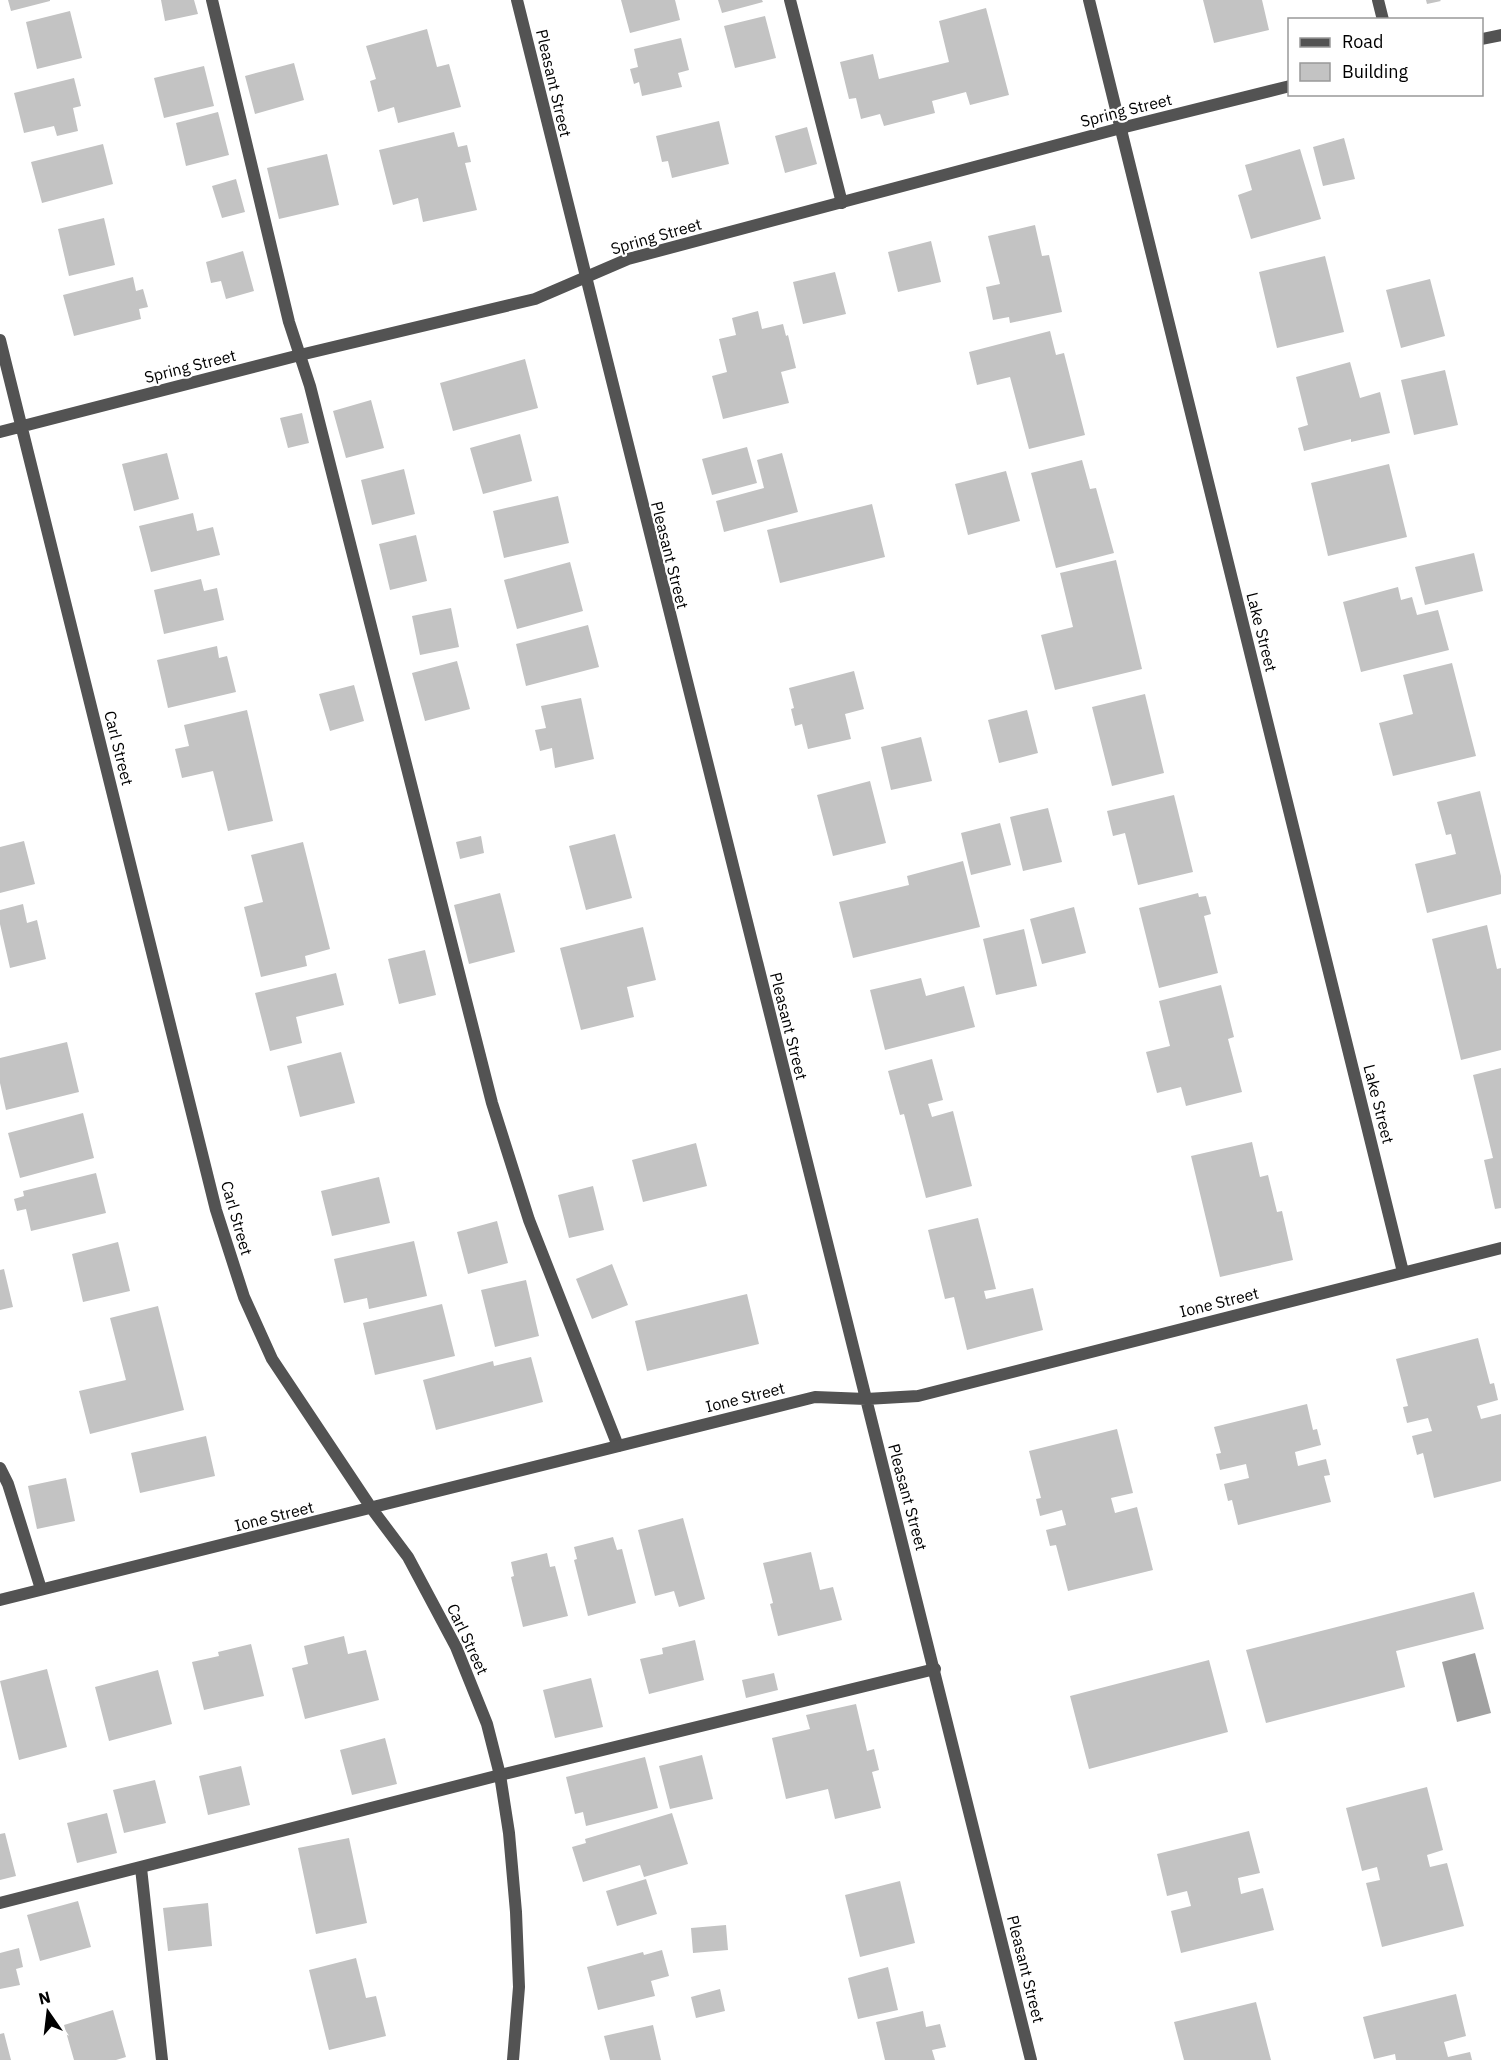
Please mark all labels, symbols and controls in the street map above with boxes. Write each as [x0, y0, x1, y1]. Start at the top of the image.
legend [1288, 18, 1483, 96]
street label: Pleasant Street [532, 27, 576, 139]
text: Road [1342, 30, 1383, 53]
text: Building [1342, 60, 1409, 83]
street label: Spring Street [1078, 89, 1174, 131]
street label: Spring Street [608, 213, 704, 259]
street label: Spring Street [142, 345, 238, 387]
street label: Pleasant Street [647, 499, 693, 611]
street label: Lake Street [1242, 590, 1282, 674]
street label: Carl Street [100, 709, 138, 787]
street label: Pleasant Street [766, 970, 812, 1082]
street label: Lake Street [1359, 1062, 1399, 1146]
street label: Carl Street [217, 1179, 257, 1257]
street label: Ione Street [1177, 1283, 1261, 1321]
street label: Ione Street [703, 1378, 787, 1416]
street label: Pleasant Street [884, 1441, 932, 1553]
street label: Ione Street [232, 1497, 316, 1535]
street label: Carl Street [443, 1600, 493, 1678]
street label: Pleasant Street [1003, 1913, 1049, 2025]
north arrow [18, 1982, 78, 2042]
text: N [36, 1986, 52, 2009]

